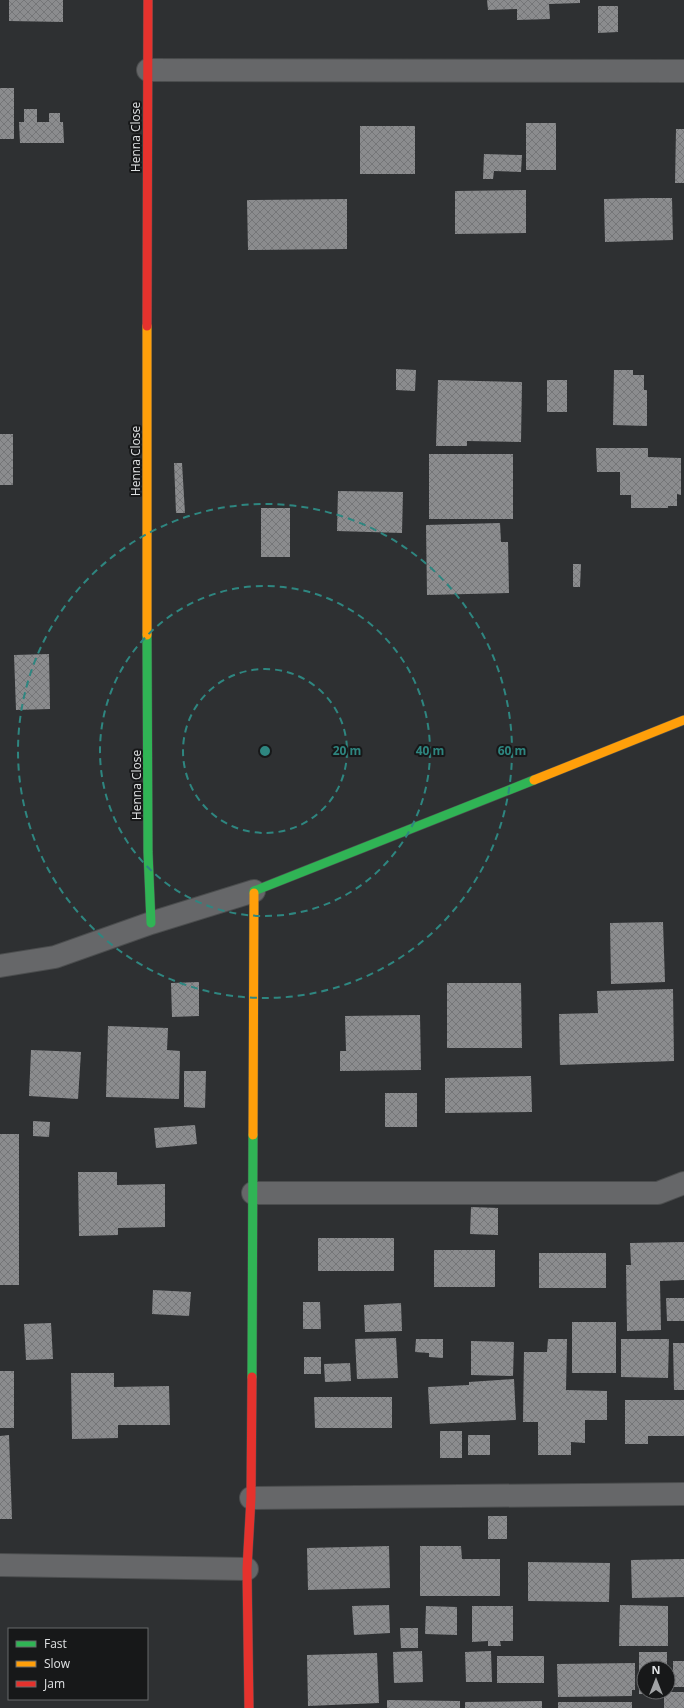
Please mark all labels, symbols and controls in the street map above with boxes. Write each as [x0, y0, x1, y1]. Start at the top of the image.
street label: Henna Close [127, 102, 144, 172]
street label: Henna Close [127, 426, 144, 496]
text: 20 m [333, 742, 361, 759]
text: 40 m [416, 742, 444, 759]
text: 60 m [498, 742, 526, 759]
centre of rings [258, 744, 272, 758]
street label: Henna Close [128, 750, 145, 820]
legend [8, 1628, 148, 1700]
text: Fast [44, 1635, 67, 1652]
text: Slow [44, 1655, 71, 1672]
north arrow [636, 1660, 676, 1700]
text: N [652, 1662, 660, 1677]
text: Jam [43, 1675, 65, 1692]

